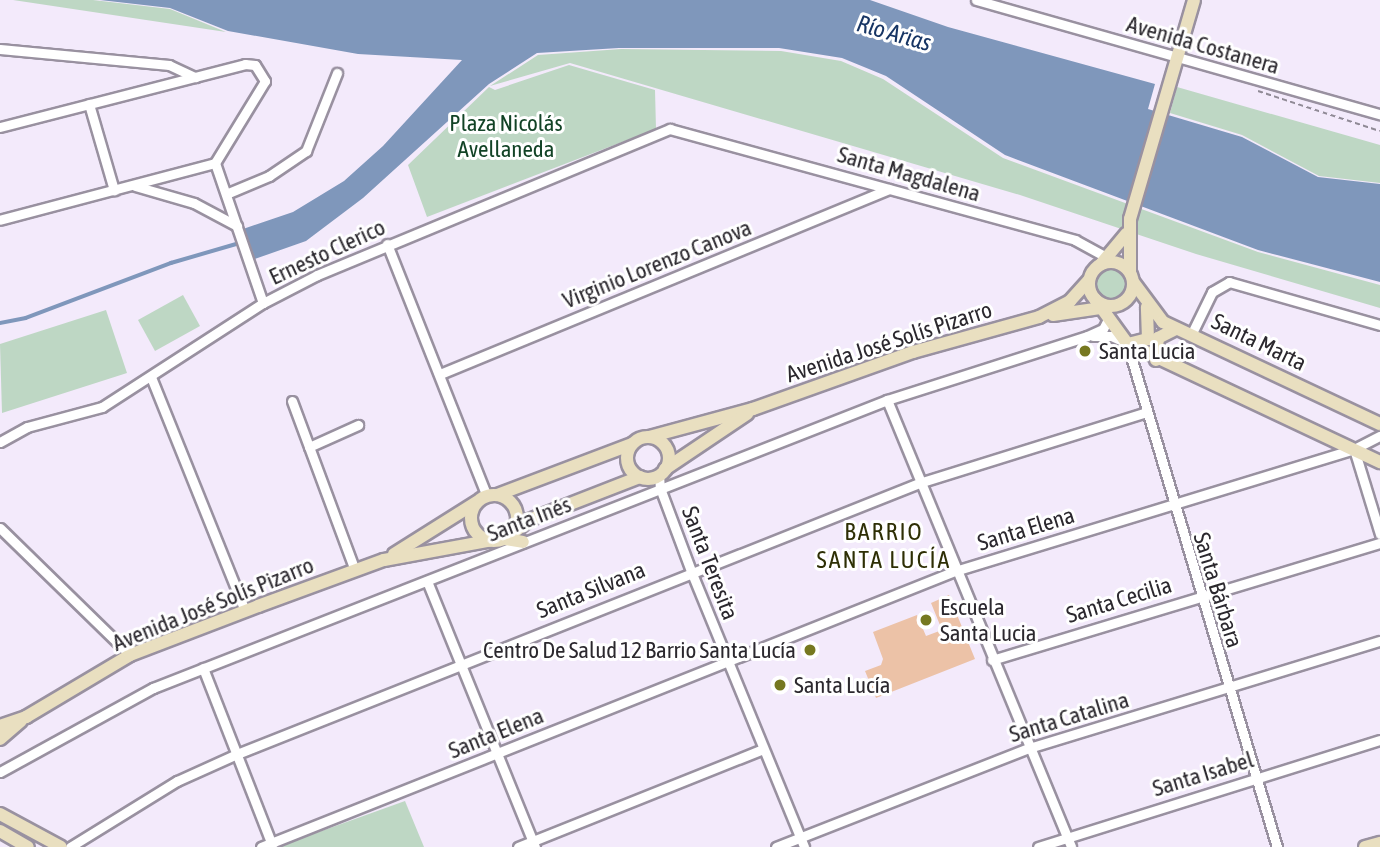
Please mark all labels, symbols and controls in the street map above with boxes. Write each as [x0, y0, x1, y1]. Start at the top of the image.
water label: Río Arias [853, 9, 935, 57]
street label: Avenida Costanera [1124, 10, 1282, 80]
park label: Plaza Nicolás Avellaneda [449, 109, 563, 163]
street label: Santa Magdalena [834, 140, 984, 208]
street label: Ernesto Clerico [265, 213, 389, 291]
street label: Virginio Lorenzo Canova [559, 214, 755, 314]
street label: Avenida José Solís Pizarro [783, 296, 995, 388]
street label: Santa Marta [1207, 307, 1311, 377]
place label: Santa Lucia [1099, 337, 1195, 365]
marker: Santa Lucia [1077, 343, 1093, 359]
street label: Santa Inés [483, 490, 575, 548]
street label: Santa Elena [974, 501, 1078, 557]
street label: Santa Teresita [676, 502, 744, 624]
district label: BARRIO SANTA LUCÍA [818, 518, 950, 574]
street label: Santa Bárbara [1187, 529, 1249, 651]
street label: Avenida José Solís Pizarro [108, 551, 318, 657]
street label: Santa Silvana [533, 556, 649, 624]
street label: Santa Cecilia [1063, 571, 1175, 629]
place label: Escuela Santa Lucia [940, 593, 1036, 647]
marker: Escuela Santa Lucia [918, 612, 934, 628]
place label: Centro De Salud 12 Barrio Santa Lucía [483, 636, 796, 664]
marker: Centro De Salud 12 Barrio Santa Lucía [802, 642, 818, 658]
place label: Santa Lucía [794, 671, 890, 699]
marker: Santa Lucía [772, 677, 788, 693]
street label: Santa Catalina [1006, 686, 1132, 748]
street label: Santa Elena [445, 701, 547, 765]
street label: Santa Isabel [1149, 746, 1257, 802]

